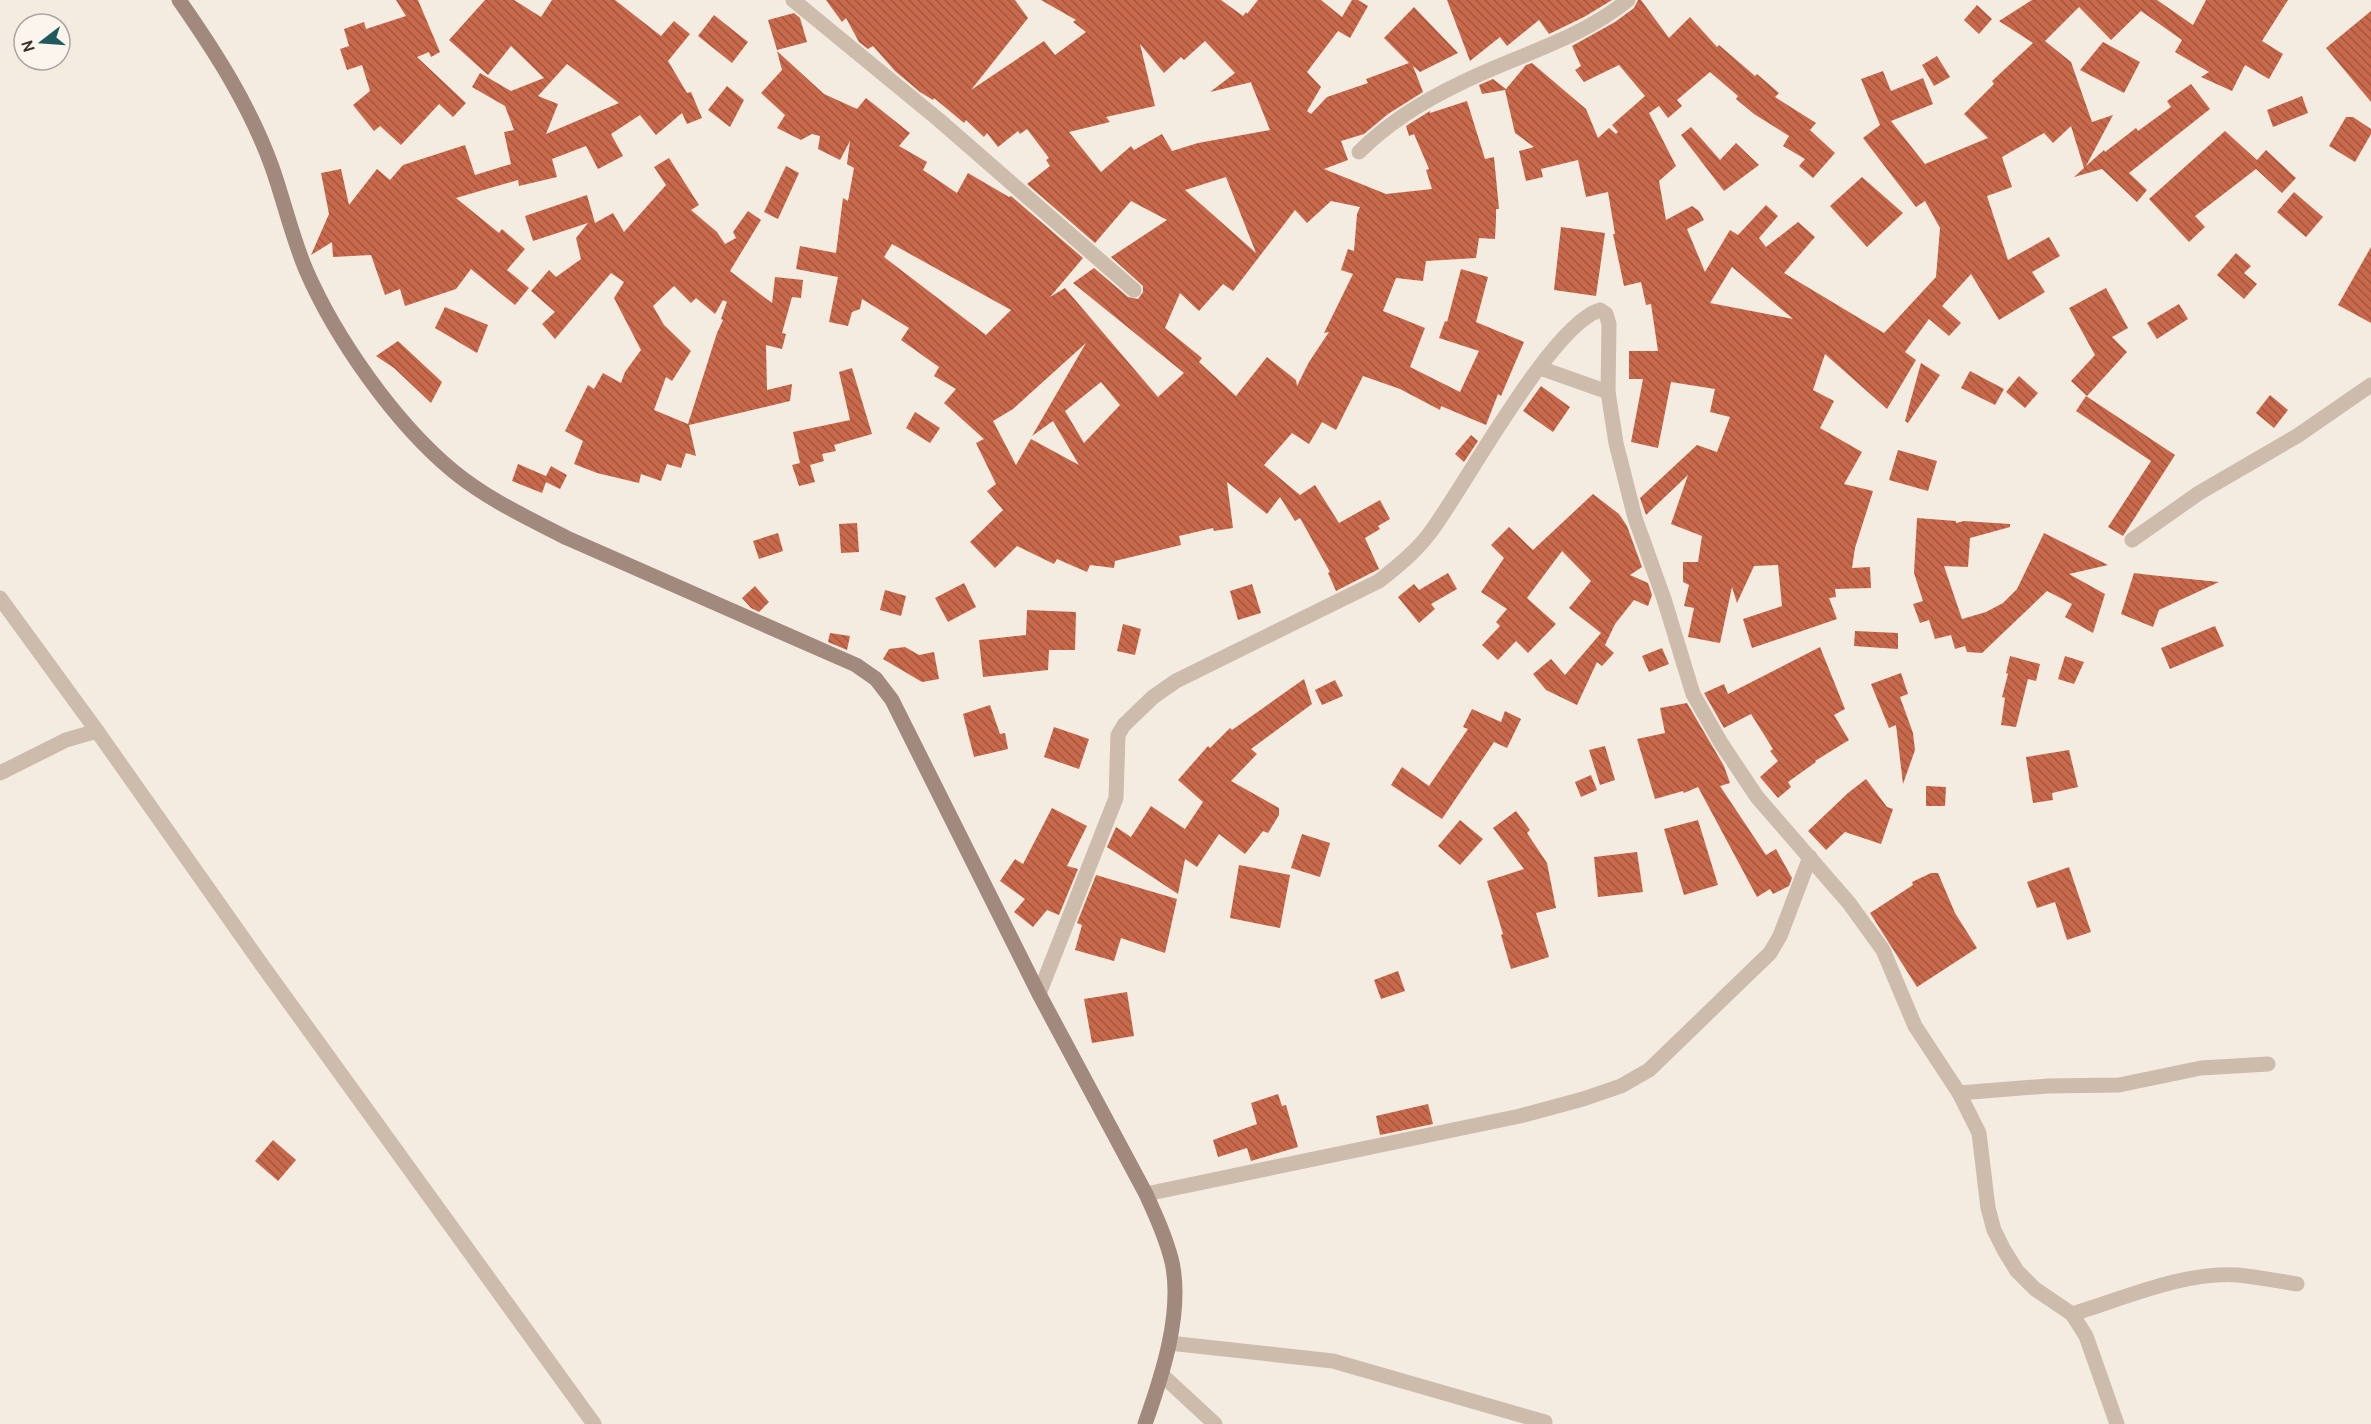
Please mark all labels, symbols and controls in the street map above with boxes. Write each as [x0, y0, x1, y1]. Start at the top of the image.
north arrow [12, 12, 72, 72]
text: N [17, 38, 39, 54]

